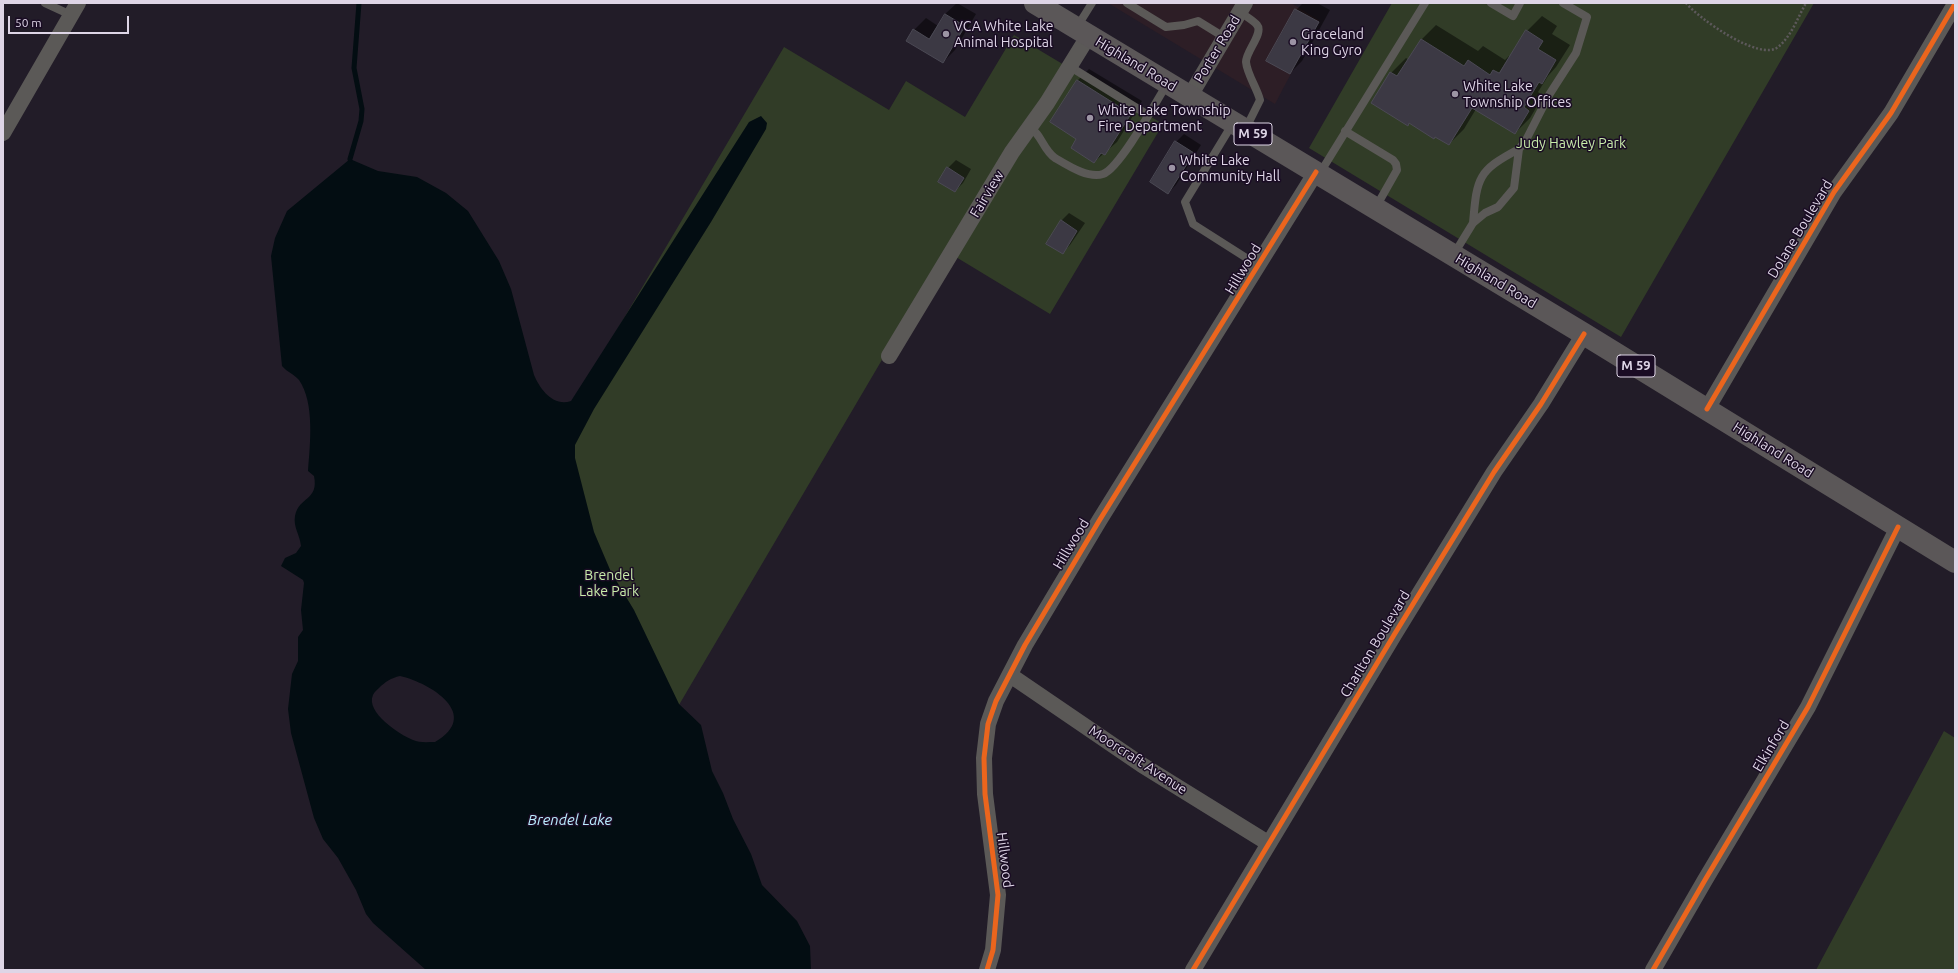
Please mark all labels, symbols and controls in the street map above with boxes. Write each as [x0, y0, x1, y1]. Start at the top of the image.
scale bar [10, 8, 131, 34]
street label: Porter Road [1190, 12, 1244, 86]
text: 50 m [15, 16, 42, 29]
place label: VCA White Lake Animal Hospital [954, 18, 1054, 50]
place label: Graceland King Gyro [1301, 26, 1364, 58]
marker: VCA White Lake Animal Hospital [941, 29, 951, 39]
street label: Highland Road [1092, 33, 1180, 95]
marker: Graceland King Gyro [1288, 37, 1298, 47]
place label: White Lake Township Offices [1463, 78, 1571, 110]
marker: White Lake Township Offices [1450, 89, 1460, 99]
place label: White Lake Township Fire Department [1098, 102, 1231, 134]
marker: White Lake Township Fire Department [1085, 113, 1095, 123]
road number: M 59 [1234, 123, 1272, 145]
park label: Judy Hawley Park [1516, 135, 1626, 151]
place label: White Lake Community Hall [1180, 152, 1280, 184]
marker: White Lake Community Hall [1167, 163, 1177, 173]
street label: Fairview [966, 167, 1008, 221]
street label: Dolane Boulevard [1764, 177, 1836, 281]
street label: Hillwood [1221, 241, 1265, 297]
street label: Highland Road [1452, 250, 1540, 312]
road number: M 59 [1617, 355, 1655, 377]
street label: Highland Road [1730, 419, 1816, 481]
street label: Hillwood [1049, 516, 1093, 572]
park label: Brendel Lake Park [579, 567, 639, 600]
street label: Charlton Boulevard [1336, 588, 1414, 700]
street label: Elkinford [1749, 717, 1793, 775]
street label: Moorcraft Avenue [1086, 722, 1190, 798]
water label: Brendel Lake [528, 811, 612, 829]
street label: Hillwood [993, 831, 1017, 889]

